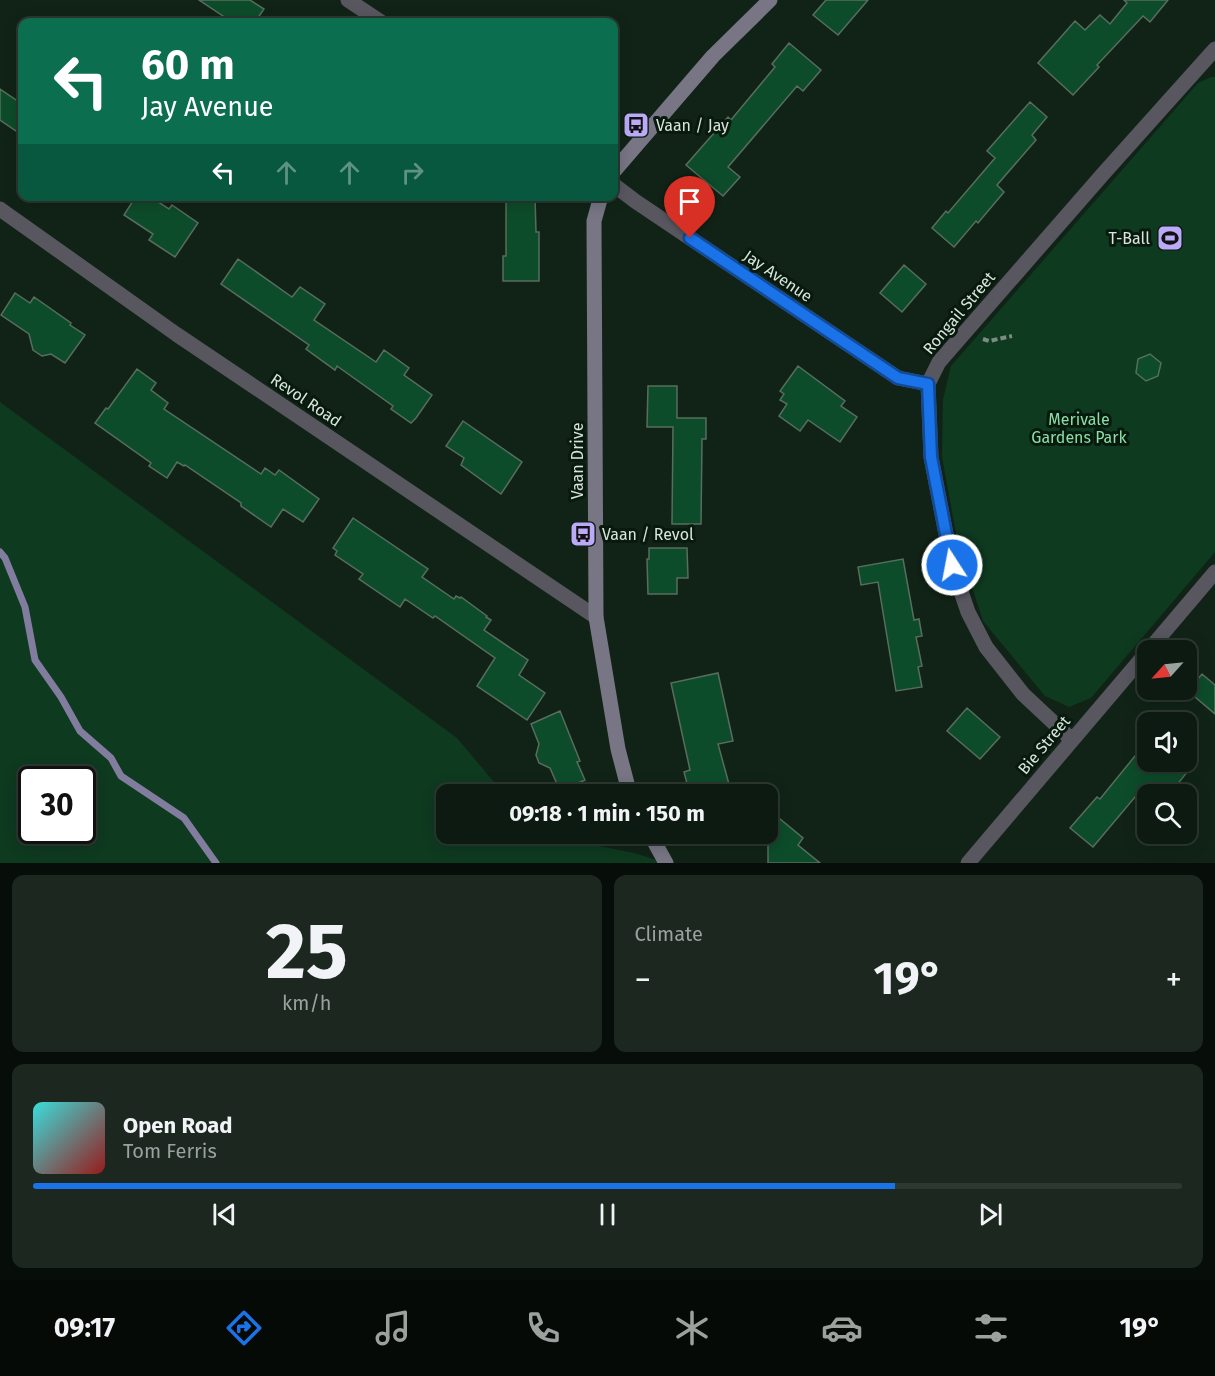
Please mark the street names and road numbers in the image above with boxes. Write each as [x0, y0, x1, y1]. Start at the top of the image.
street label: Jay Avenue [740, 246, 816, 306]
street label: Rongail Street [919, 268, 999, 358]
street label: Revol Road [267, 369, 345, 431]
street label: Vaan Drive [568, 423, 587, 499]
street label: Bie Street [1014, 712, 1074, 778]

